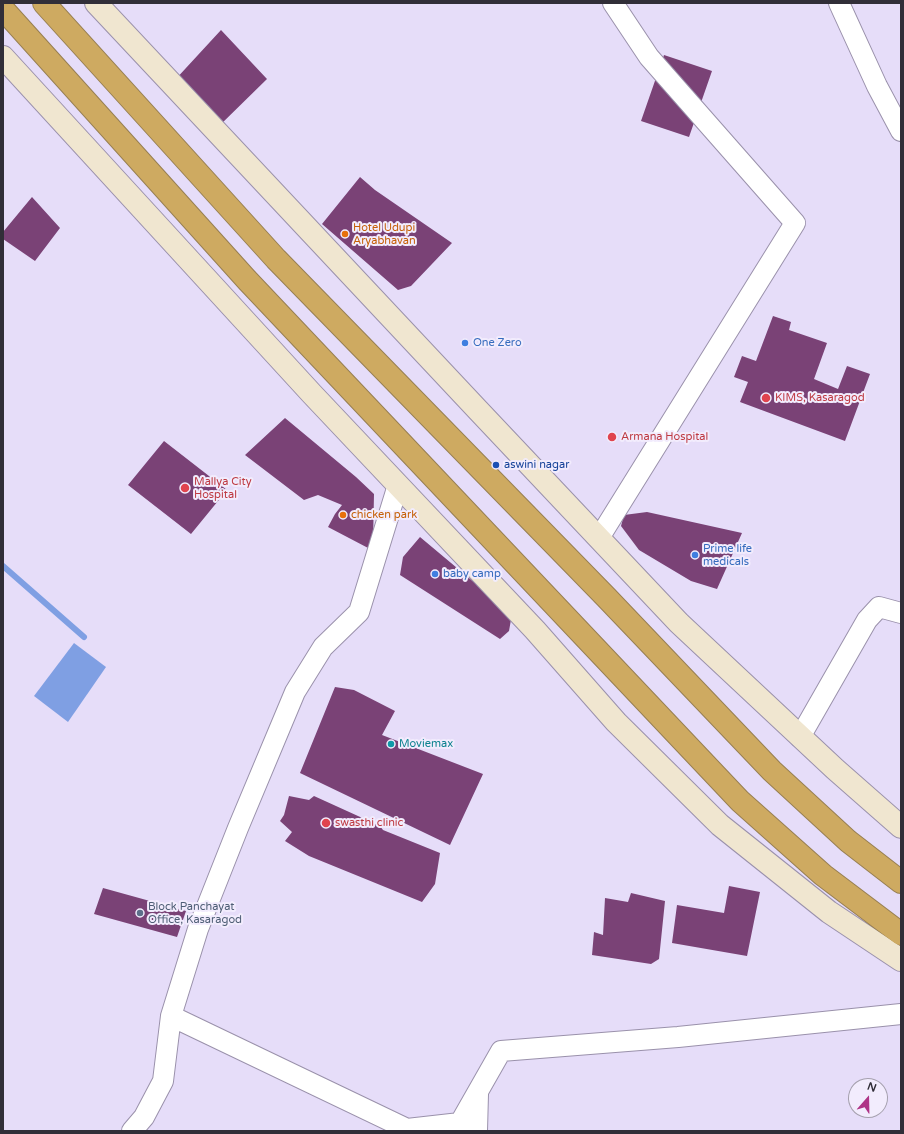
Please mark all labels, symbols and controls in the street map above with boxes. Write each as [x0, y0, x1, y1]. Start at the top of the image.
place label: Hotel Udupi Aryabhavan [353, 221, 416, 247]
marker: Hotel Udupi Aryabhavan [340, 229, 350, 239]
place label: One Zero [473, 336, 522, 350]
marker: One Zero [460, 338, 470, 348]
place label: KIMS, Kasaragod [775, 391, 865, 405]
marker: KIMS, Kasaragod [760, 392, 772, 404]
place label: Armana Hospital [621, 430, 708, 444]
marker: Armana Hospital [606, 431, 618, 443]
place label: aswini nagar [504, 458, 569, 472]
marker: aswini nagar [491, 460, 501, 470]
place label: Mallya City Hospital [194, 475, 252, 501]
marker: Mallya City Hospital [179, 482, 191, 494]
place label: chicken park [351, 508, 417, 522]
marker: chicken park [338, 510, 348, 520]
place label: Prime life medicals [703, 542, 752, 568]
marker: Prime life medicals [690, 550, 700, 560]
place label: baby camp [443, 567, 501, 581]
marker: baby camp [430, 569, 440, 579]
place label: Moviemax [399, 737, 453, 751]
marker: Moviemax [386, 739, 396, 749]
place label: swasthi clinic [335, 816, 403, 830]
marker: swasthi clinic [320, 817, 332, 829]
place label: Block Panchayat Office, Kasaragod [148, 900, 242, 926]
marker: Block Panchayat Office, Kasaragod [135, 908, 145, 918]
north arrow [848, 1078, 888, 1118]
text: N [866, 1080, 878, 1095]

